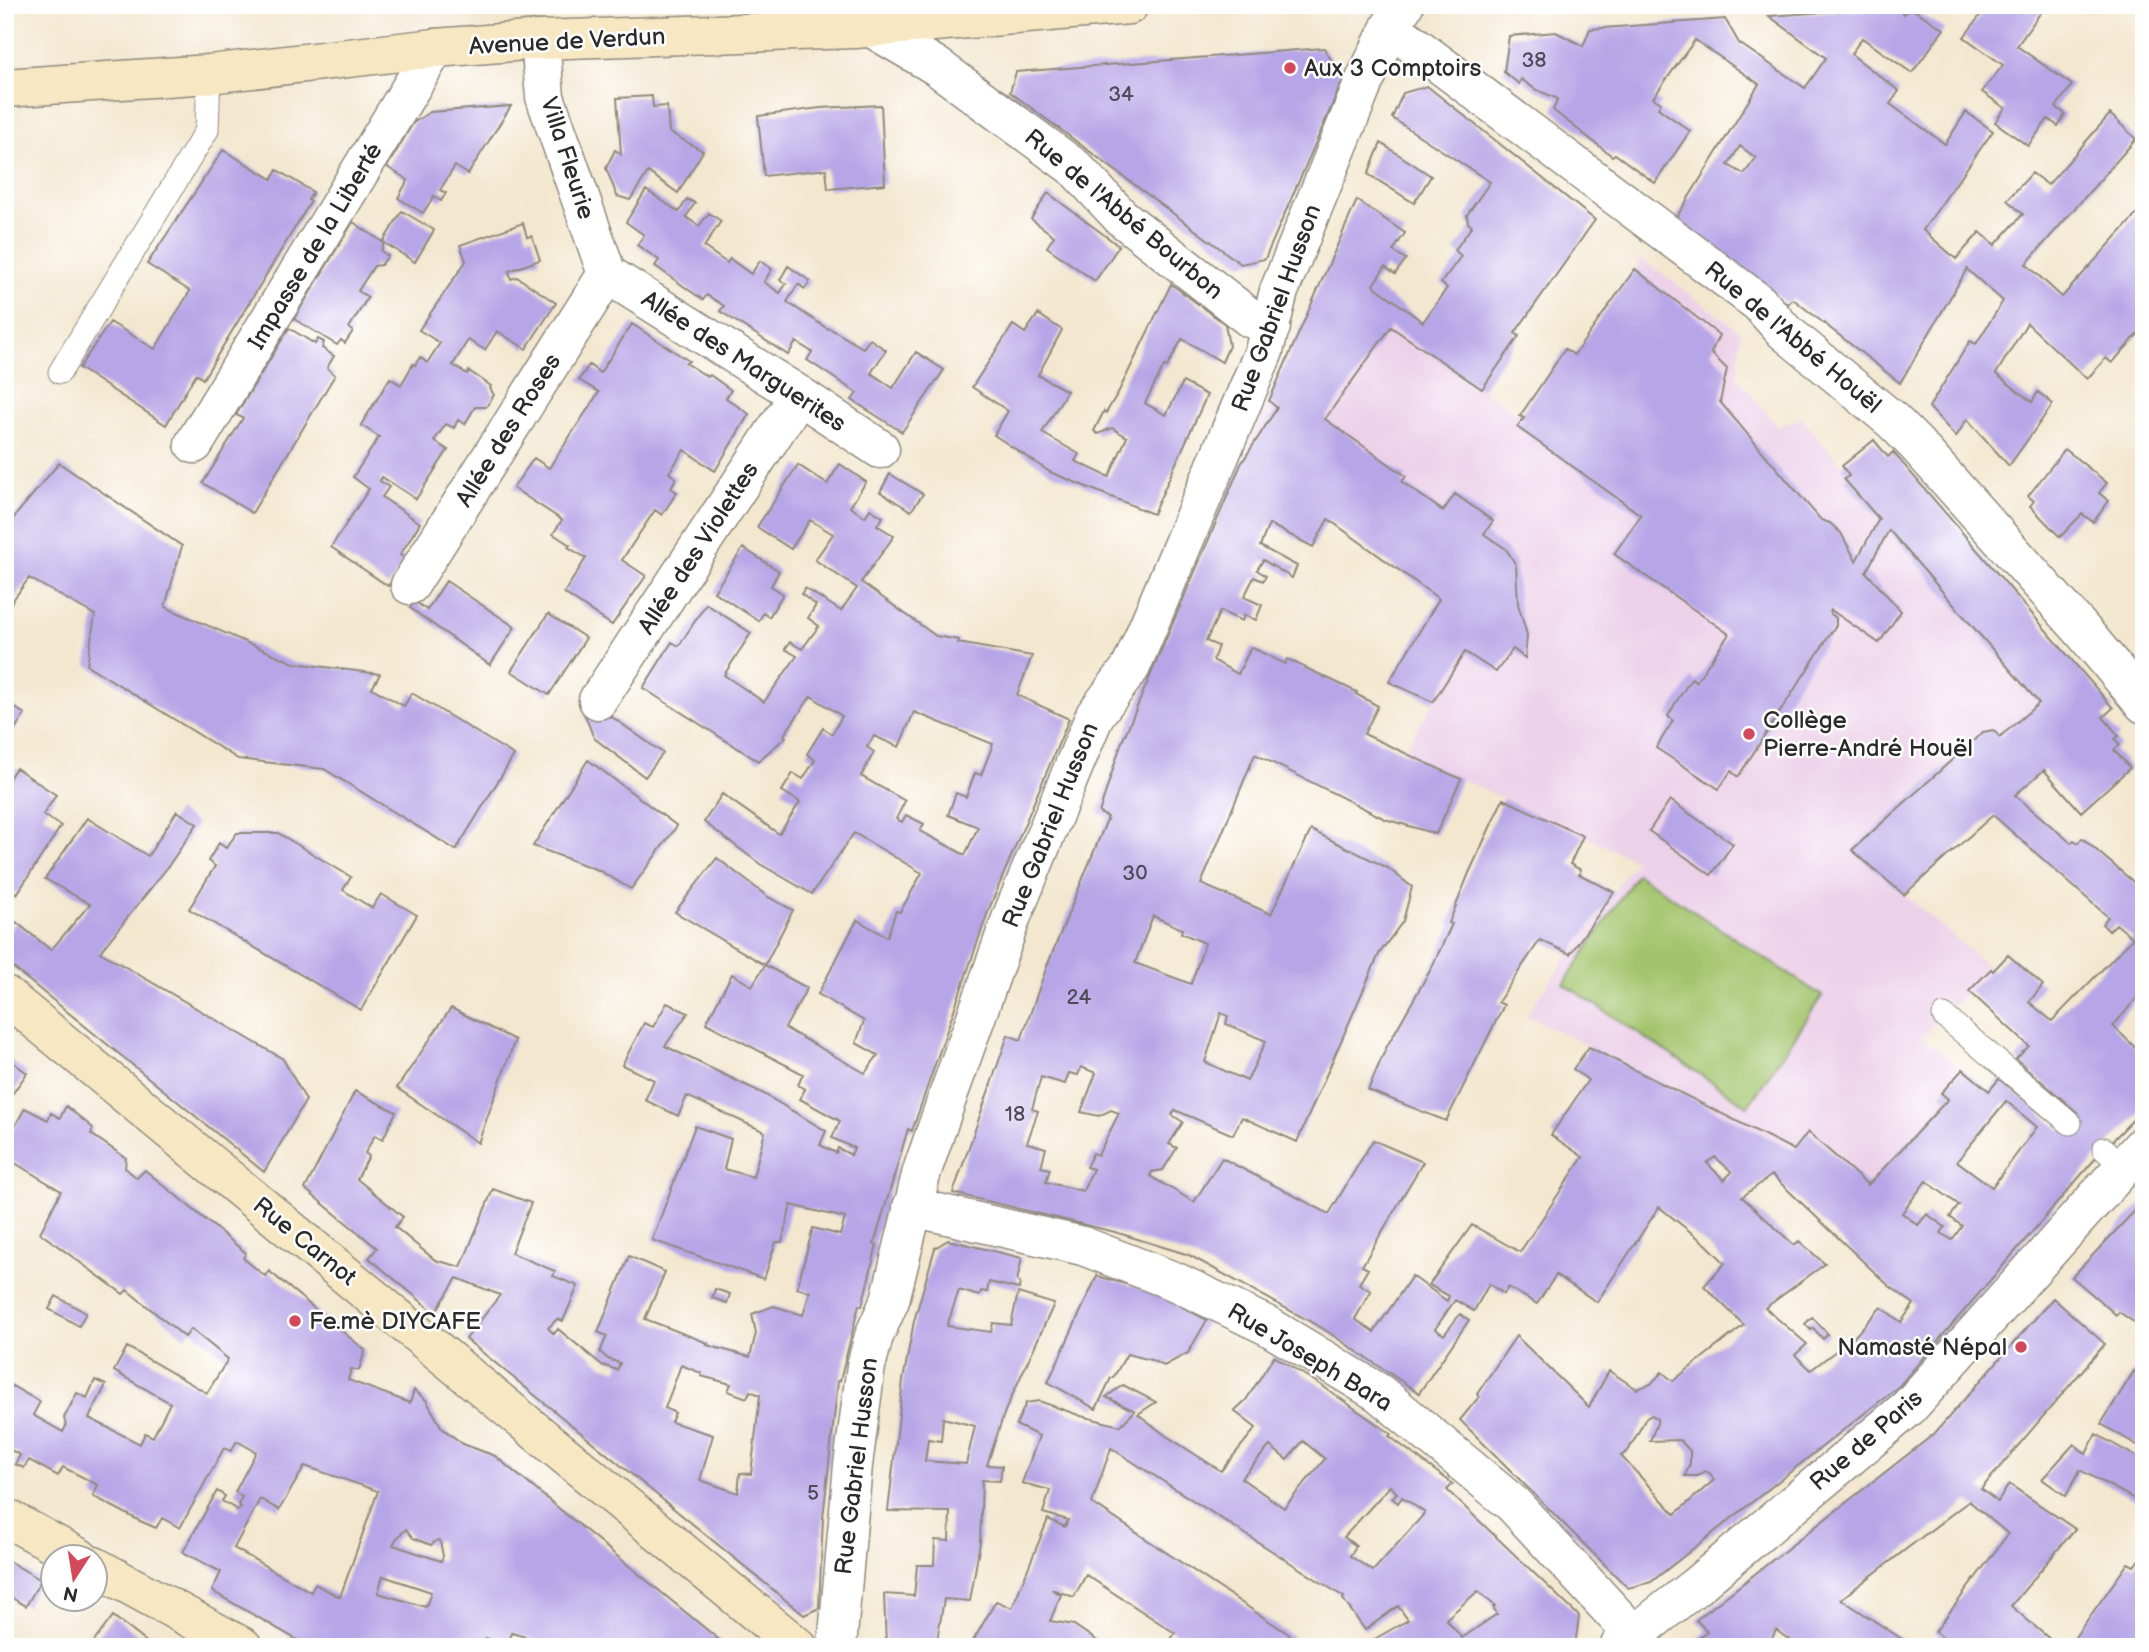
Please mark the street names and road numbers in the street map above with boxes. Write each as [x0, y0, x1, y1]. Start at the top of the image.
street label: Avenue de Verdun [468, 22, 666, 61]
street label: Villa Fleurie [534, 93, 601, 223]
street label: Rue de l'Abbé Bourbon [1019, 123, 1229, 306]
street label: Impasse de la Liberté [242, 138, 389, 355]
street label: Rue Gabriel Husson [1225, 201, 1327, 416]
street label: Rue de l'Abbé Houël [1698, 255, 1887, 420]
street label: Allée des Marguerites [636, 285, 851, 438]
street label: Allée des Roses [450, 348, 567, 512]
street label: Allée des Violettes [632, 457, 765, 640]
street label: Rue Gabriel Husson [996, 718, 1105, 932]
street label: Rue Carnot [247, 1191, 363, 1292]
street label: Rue Joseph Bara [1222, 1297, 1397, 1418]
street label: Rue Gabriel Husson [829, 1356, 884, 1576]
street label: Rue de Paris [1804, 1384, 1929, 1497]

